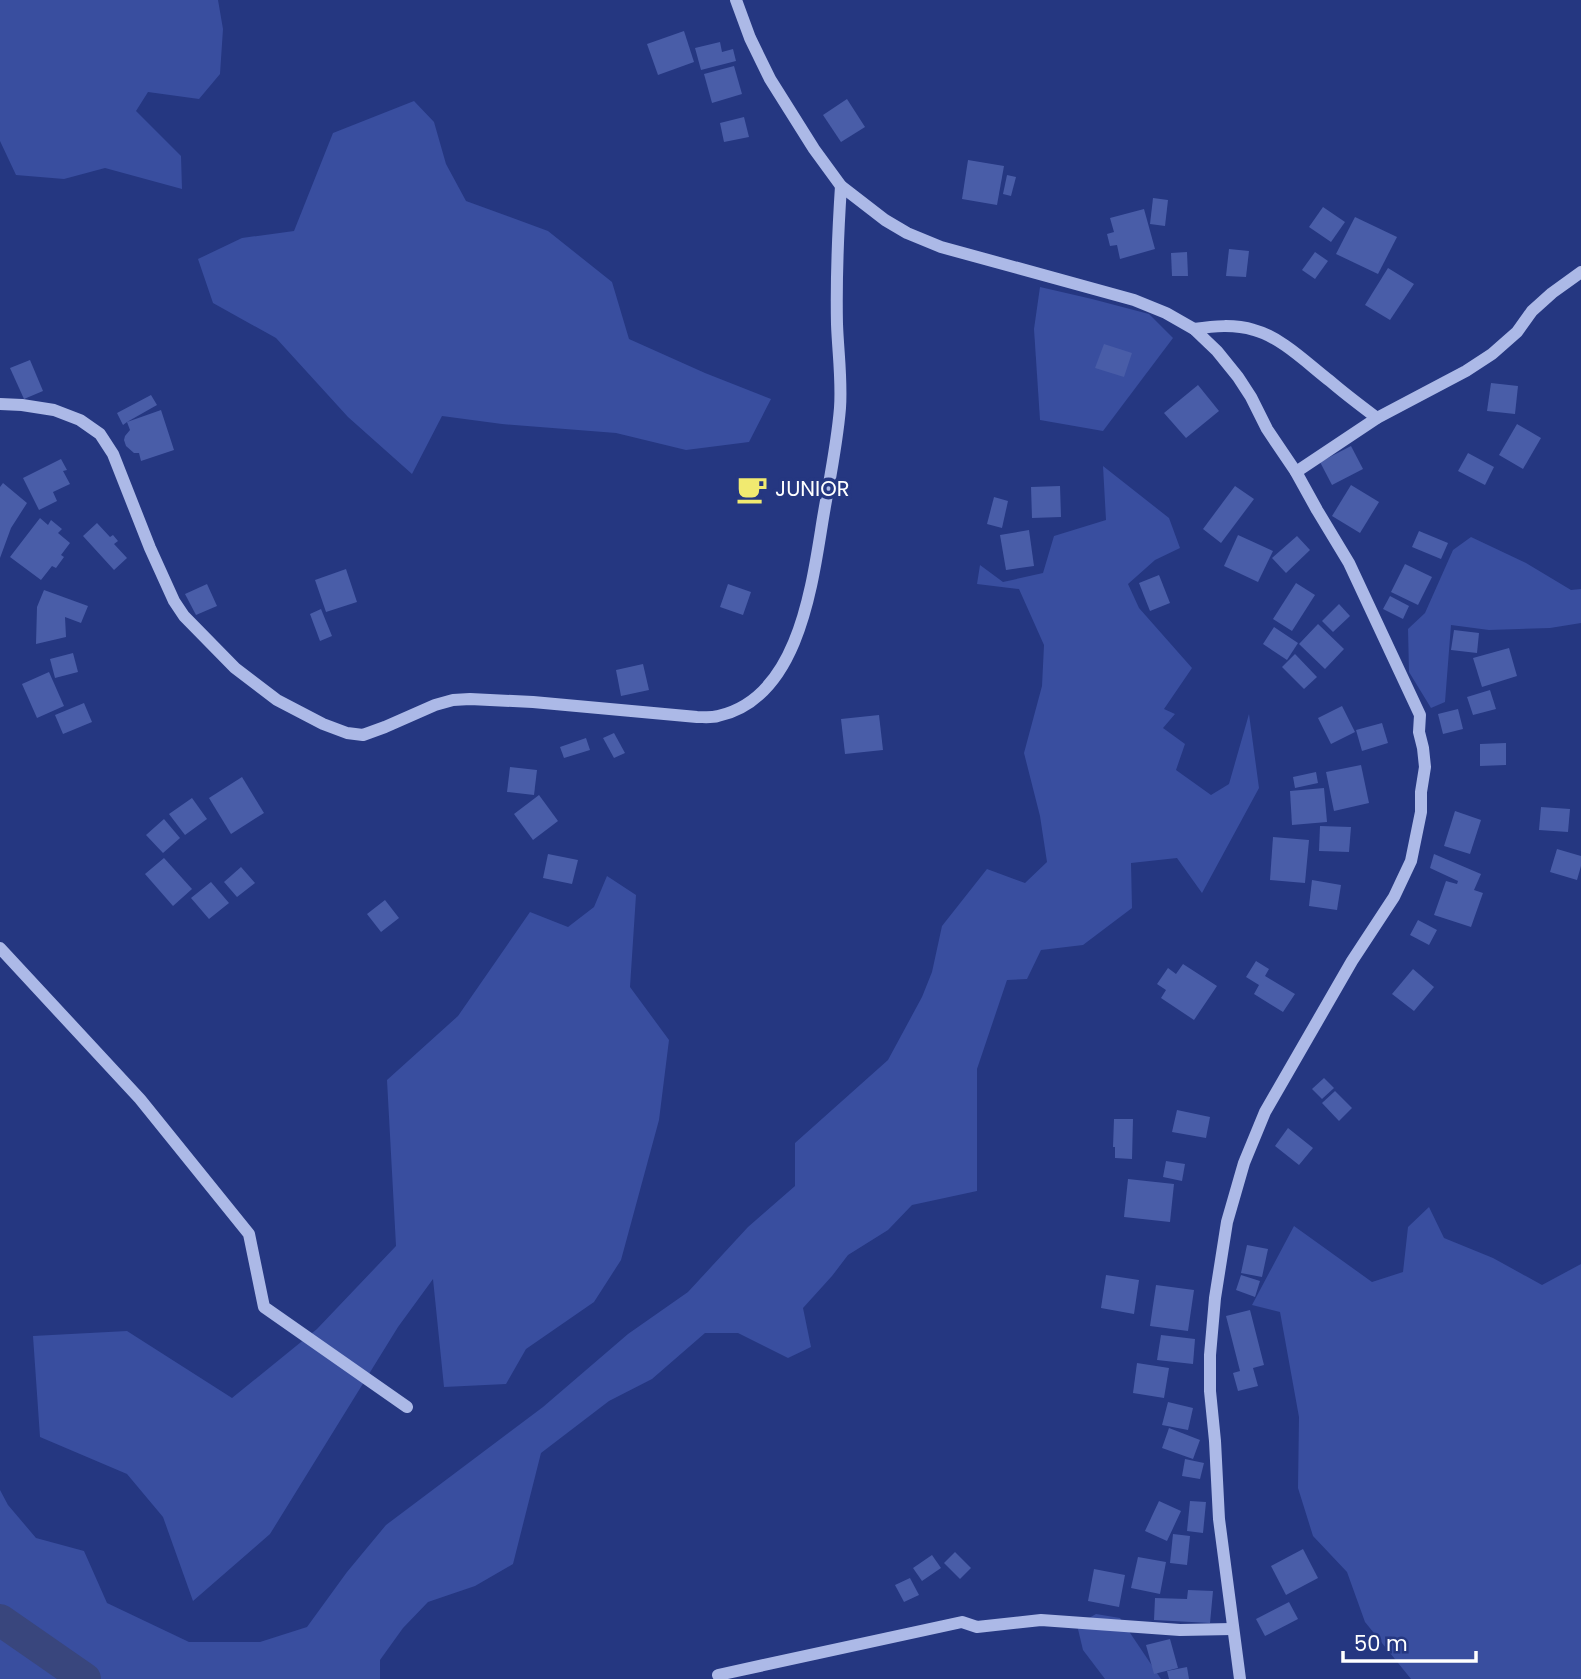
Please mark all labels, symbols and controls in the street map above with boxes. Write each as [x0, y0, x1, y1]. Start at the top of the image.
cafe icon: JUNIOR [735, 472, 769, 506]
place label: JUNIOR [775, 474, 850, 503]
scale bar [1343, 1620, 1476, 1664]
text: 50 m [1354, 1629, 1408, 1658]

